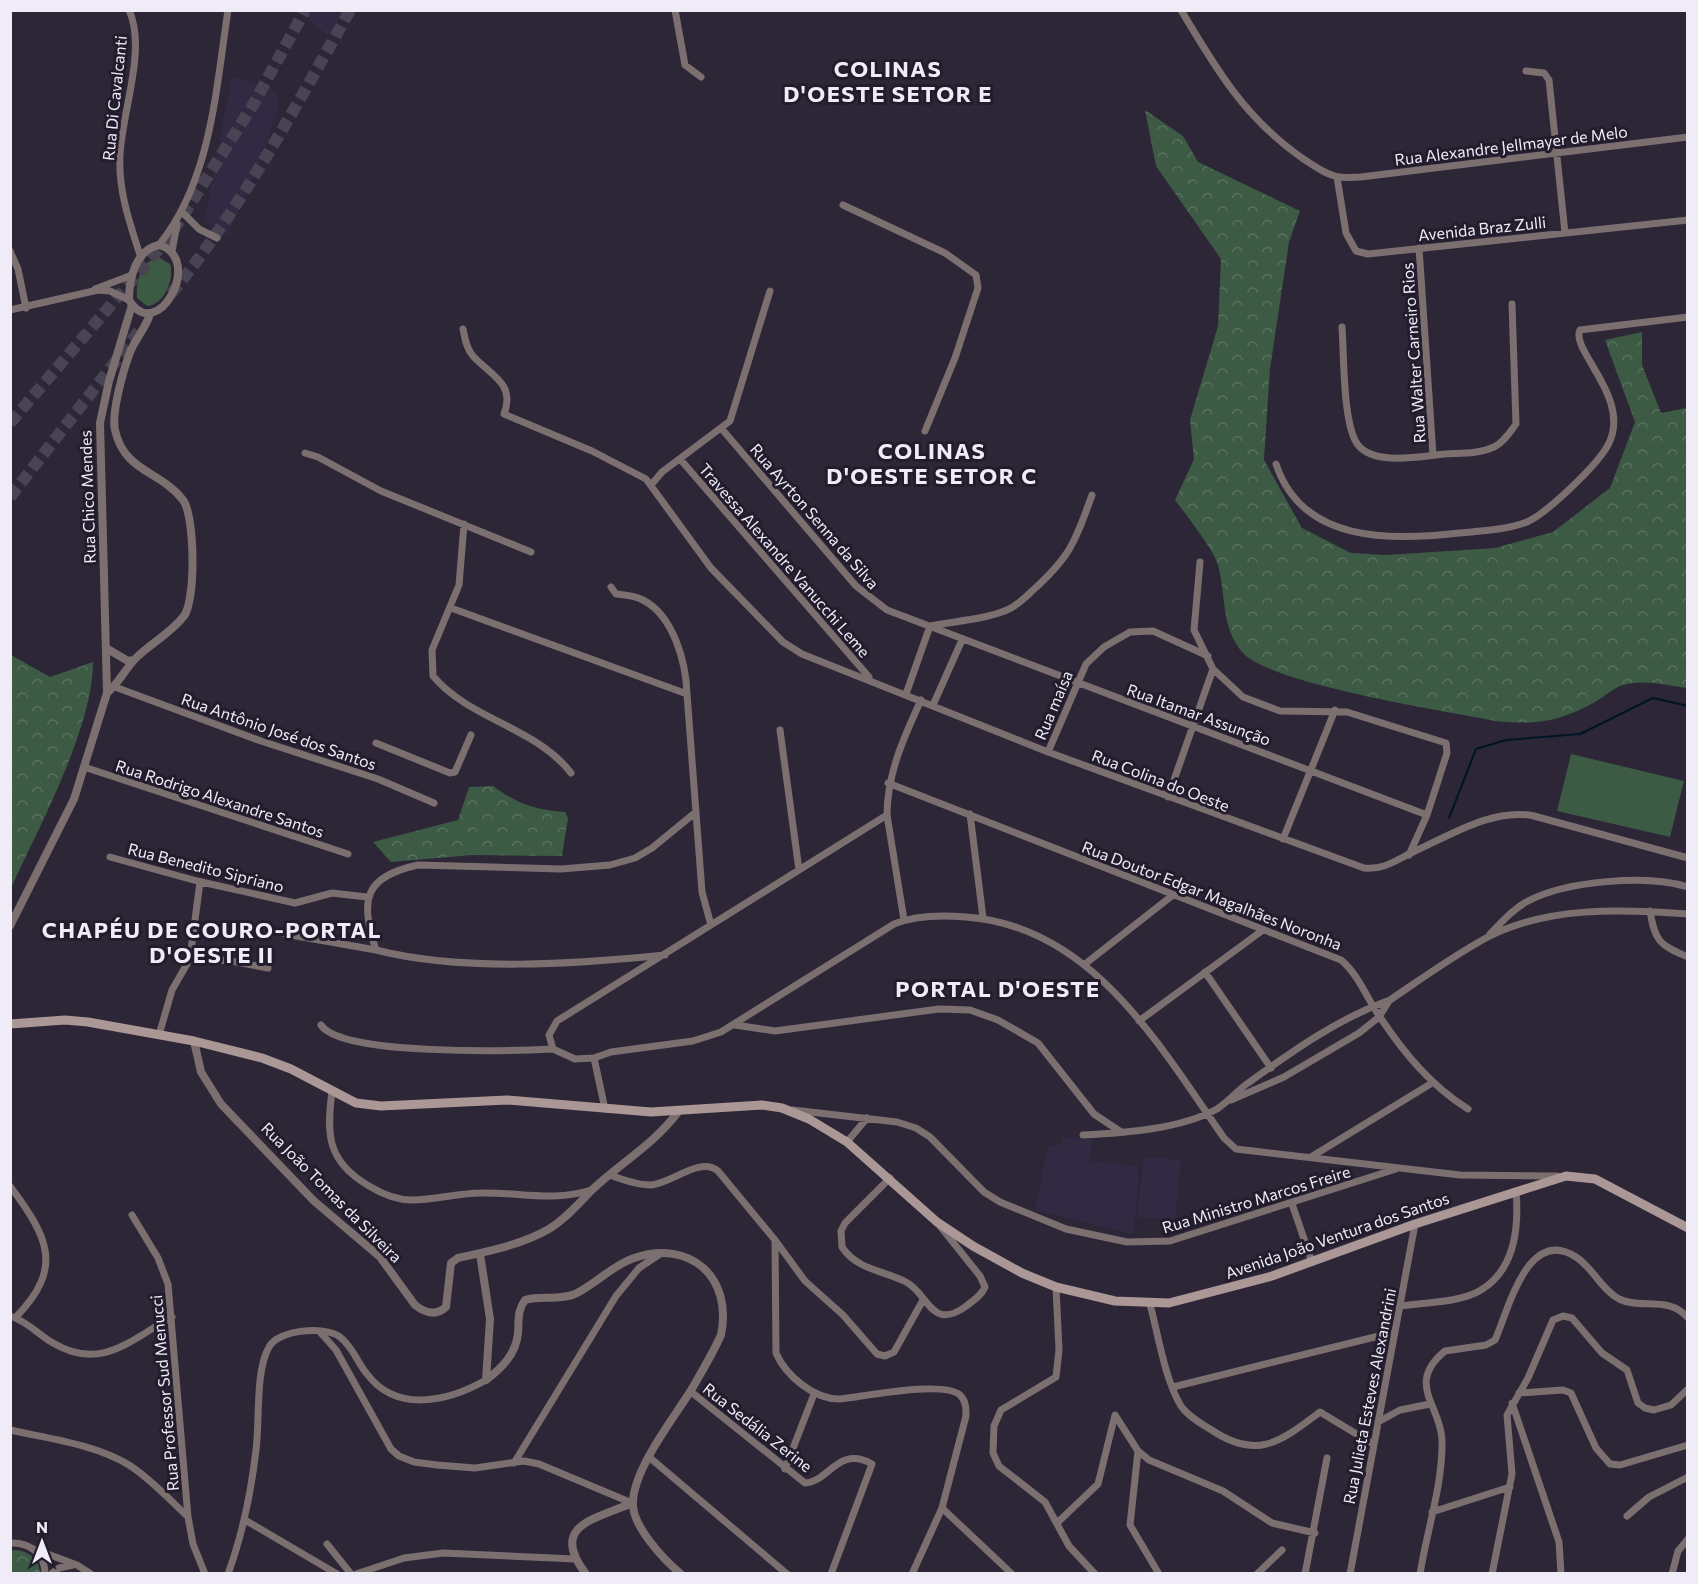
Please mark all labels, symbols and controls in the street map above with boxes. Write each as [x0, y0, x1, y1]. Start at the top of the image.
street label: Rua Di Cavalcanti [98, 34, 130, 162]
district label: COLINAS D'OESTE SETOR E [783, 55, 993, 107]
street label: Rua Alexandre Jellmayer de Melo [1393, 121, 1629, 169]
street label: Avenida Braz Zulli [1417, 212, 1547, 244]
street label: Rua Walter Carneiro Rios [1397, 262, 1429, 444]
street label: Rua Chico Mendes [75, 430, 99, 564]
district label: COLINAS D'OESTE SETOR C [826, 437, 1038, 489]
street label: Rua Ayrton Senna da Silva [747, 439, 883, 593]
street label: Travessa Alexandre Vanucchi Leme [696, 459, 874, 661]
street label: Rua maísa [1030, 668, 1076, 742]
street label: Rua Itamar Assunção [1125, 679, 1273, 749]
street label: Rua Antônio José dos Santos [179, 689, 379, 773]
street label: Rua Colina do Oeste [1090, 745, 1232, 815]
street label: Rua Rodrigo Alexandre Santos [113, 755, 327, 841]
street label: Rua Doutor Edgar Magalhães Noronha [1079, 837, 1345, 953]
street label: Rua Benedito Sipriano [126, 838, 286, 896]
district label: CHAPÉU DE COURO-PORTAL D'OESTE II [42, 916, 382, 968]
district label: PORTAL D'OESTE [895, 975, 1101, 1002]
street label: Rua João Tomas da Silveira [258, 1118, 406, 1266]
street label: Rua Ministro Marcos Freire [1160, 1161, 1352, 1237]
street label: Avenida João Ventura dos Santos [1223, 1188, 1451, 1282]
street label: Rua Julieta Esteves Alexandrini [1339, 1286, 1399, 1506]
street label: Rua Professor Sud Menucci [146, 1294, 182, 1492]
street label: Rua Sedália Zerine [700, 1378, 816, 1476]
north arrow [12, 1512, 72, 1572]
text: N [36, 1517, 48, 1536]

